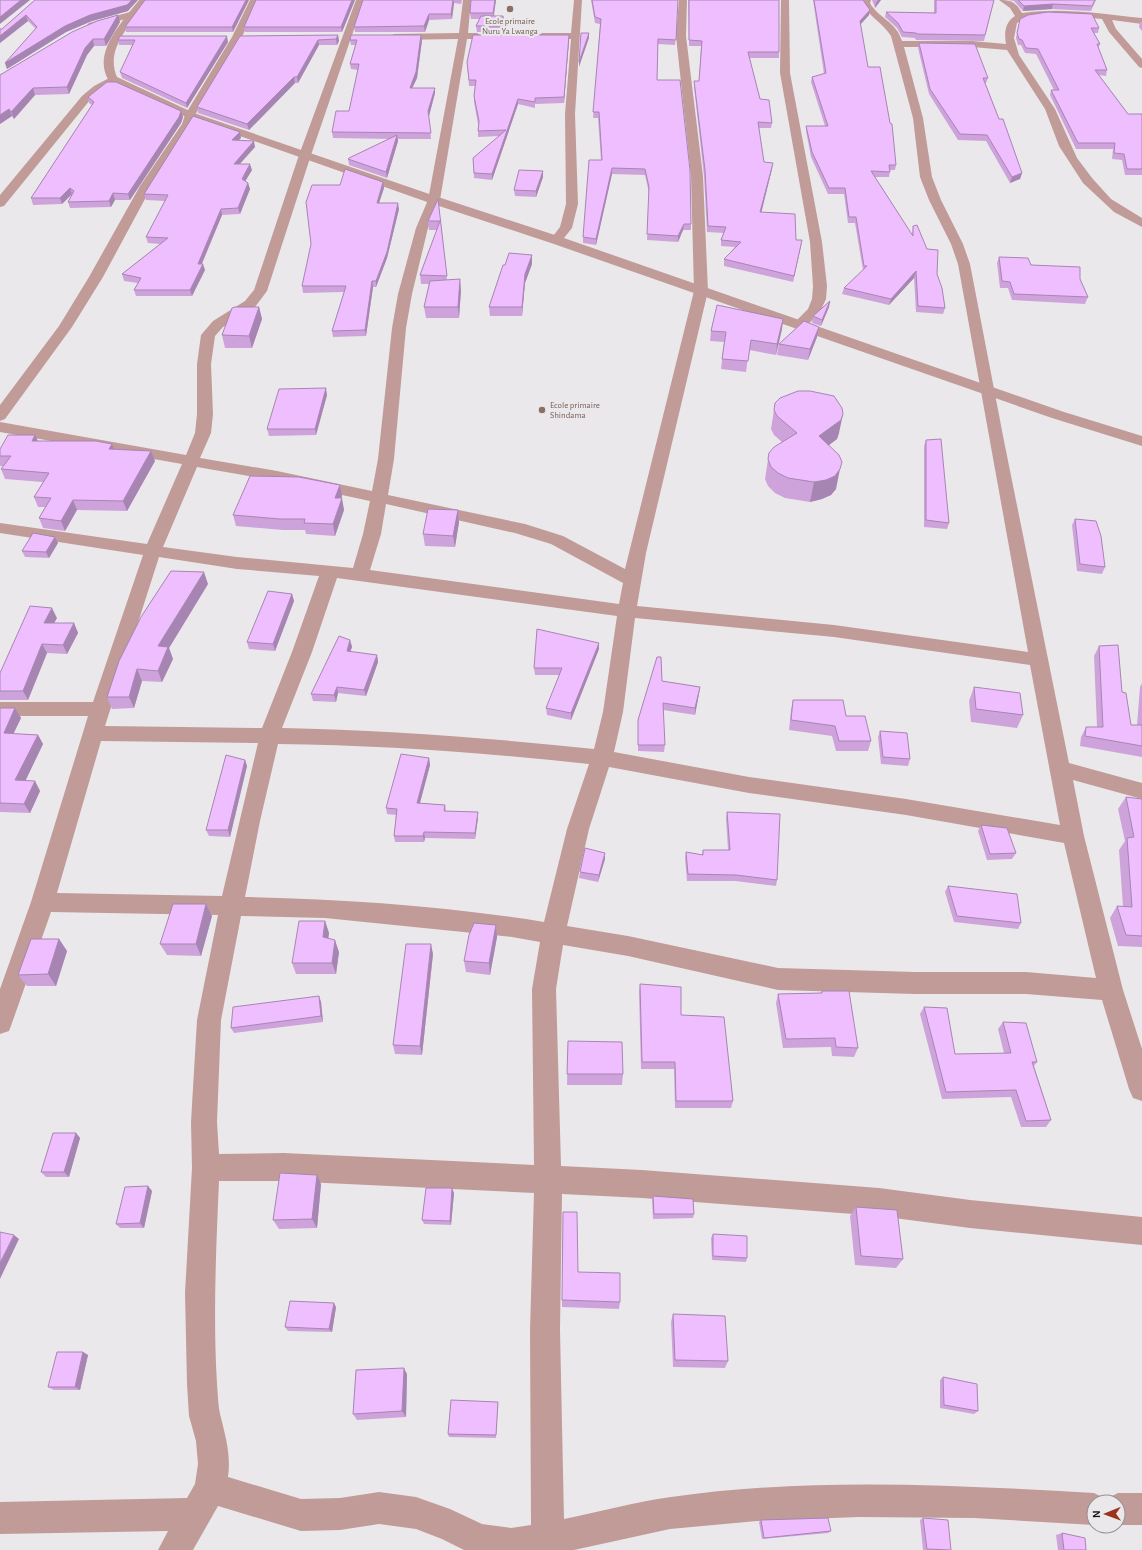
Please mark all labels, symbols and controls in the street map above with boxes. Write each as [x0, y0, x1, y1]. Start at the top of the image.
marker: Ecole primaire Nuru Ya Lwanga [505, 4, 515, 14]
place label: Ecole primaire Nuru Ya Lwanga [482, 17, 538, 36]
place label: Ecole primaire Shindama [550, 401, 600, 420]
marker: Ecole primaire Shindama [537, 405, 547, 415]
north arrow [1086, 1494, 1126, 1534]
text: N [1091, 1510, 1102, 1518]

